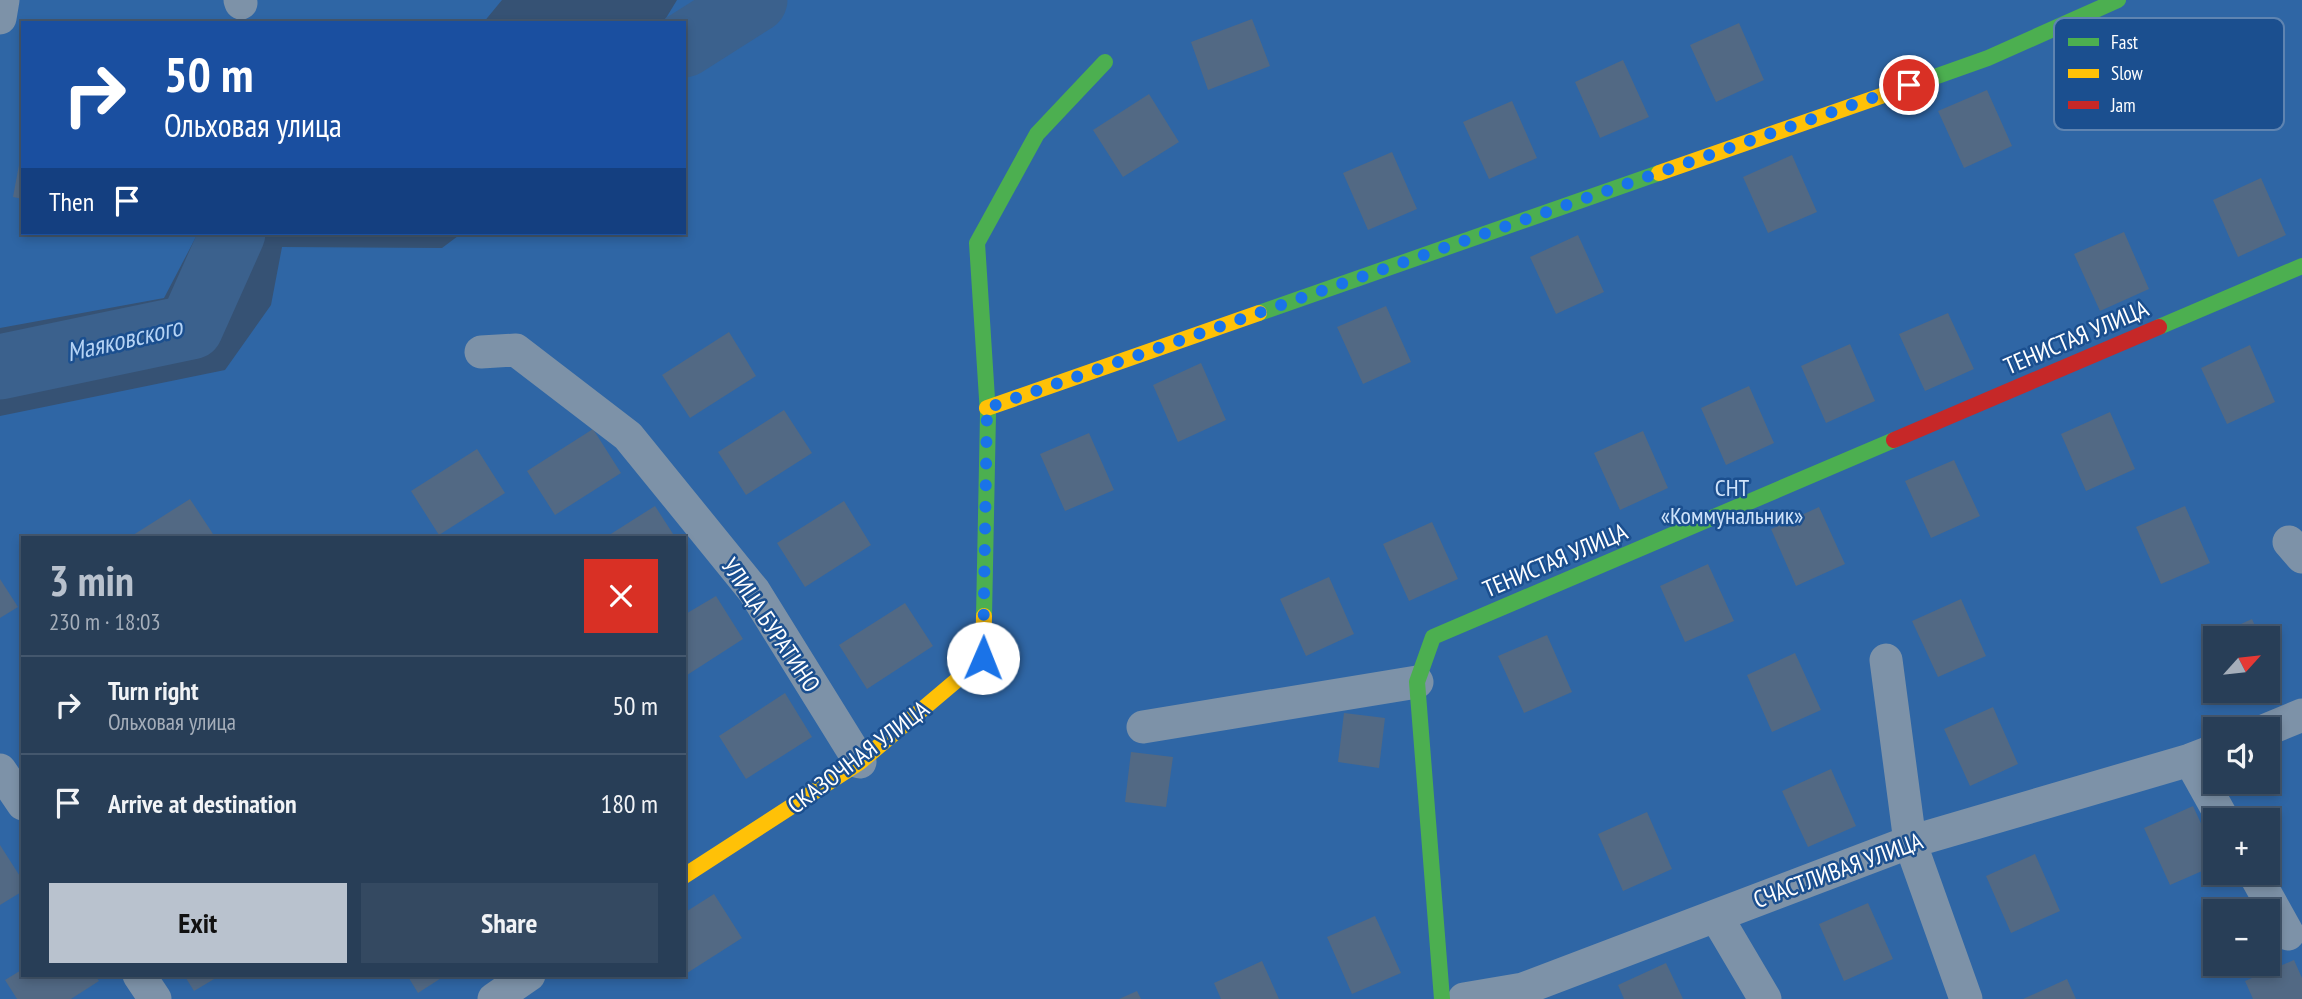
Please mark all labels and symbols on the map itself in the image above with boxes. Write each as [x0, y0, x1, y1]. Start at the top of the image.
legend [2054, 18, 2284, 130]
text: Fast [2111, 30, 2139, 54]
pin [1879, 55, 1939, 115]
text: Slow [2111, 61, 2144, 85]
text: Jam [2110, 93, 2136, 117]
street label: ТЕНИСТАЯ УЛИЦА [1999, 292, 2154, 381]
water label: Маяковского [63, 309, 187, 368]
park label: СНТ «Коммунальник» [1661, 472, 1803, 531]
street label: ТЕНИСТАЯ УЛИЦА [1478, 515, 1633, 604]
street label: УЛИЦА БУРАТИНО [715, 552, 827, 698]
position arrow [946, 621, 1020, 695]
north arrow [2203, 626, 2280, 704]
street label: СКАЗОЧНАЯ УЛИЦА [781, 693, 936, 820]
street label: СЧАСТЛИВАЯ УЛИЦА [1749, 825, 1928, 915]

